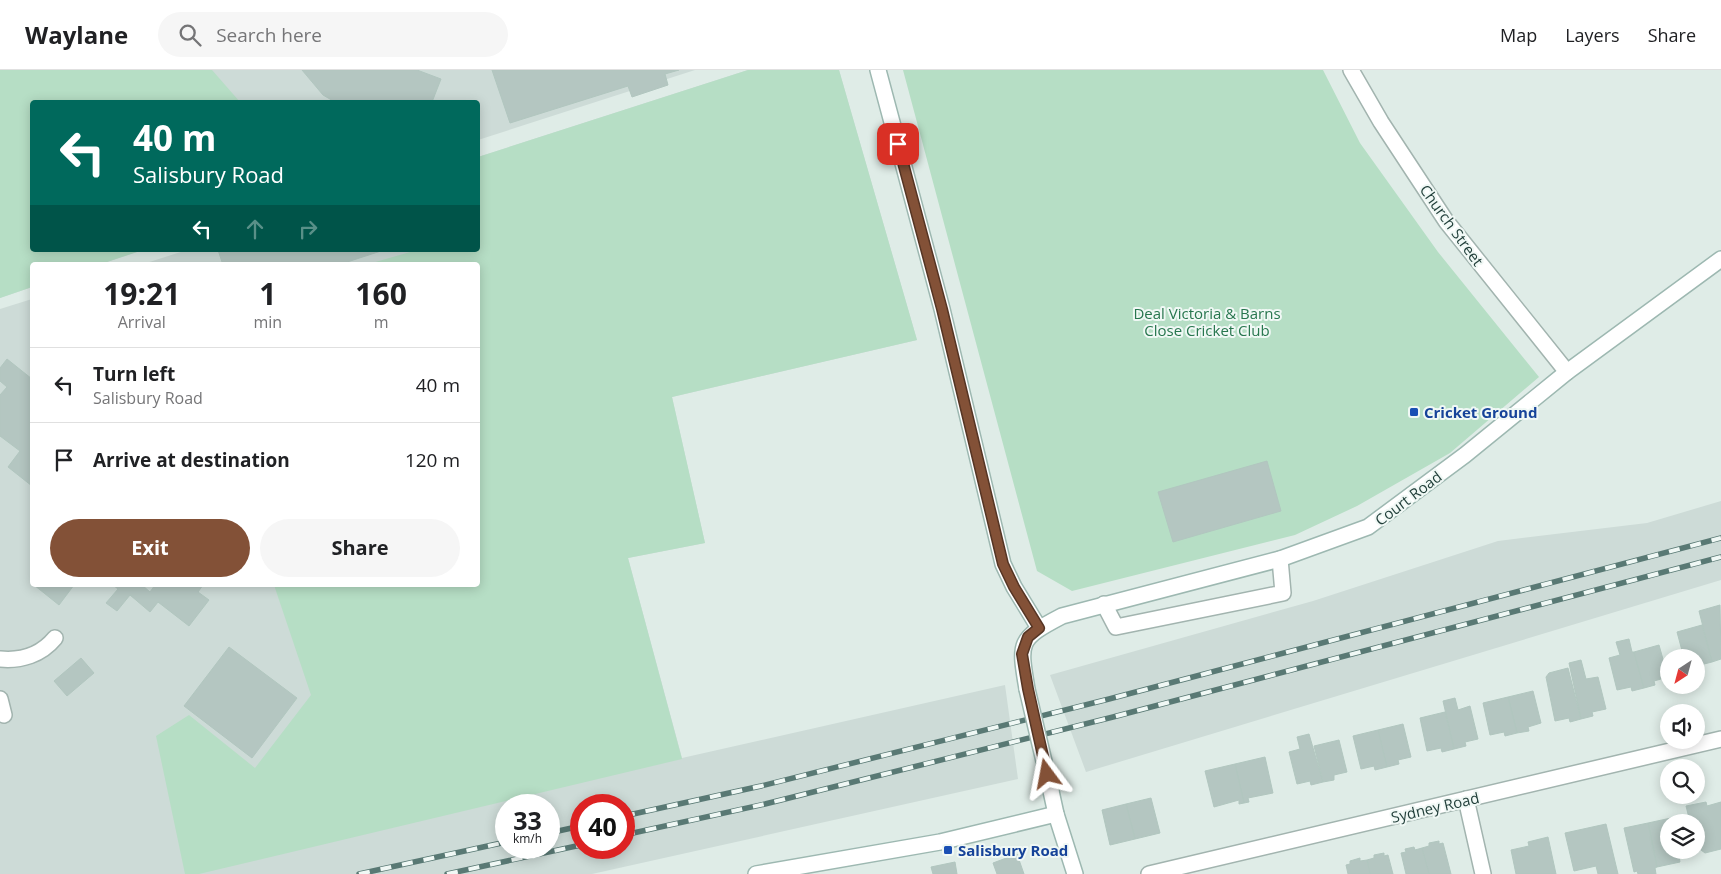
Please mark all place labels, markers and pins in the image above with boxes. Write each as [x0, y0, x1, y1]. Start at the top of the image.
pin [877, 123, 919, 165]
place label: Cricket Ground [1424, 402, 1537, 422]
marker: Cricket Ground [1408, 406, 1420, 418]
place label: Salisbury Road [958, 840, 1068, 860]
marker: Salisbury Road [942, 844, 954, 856]

